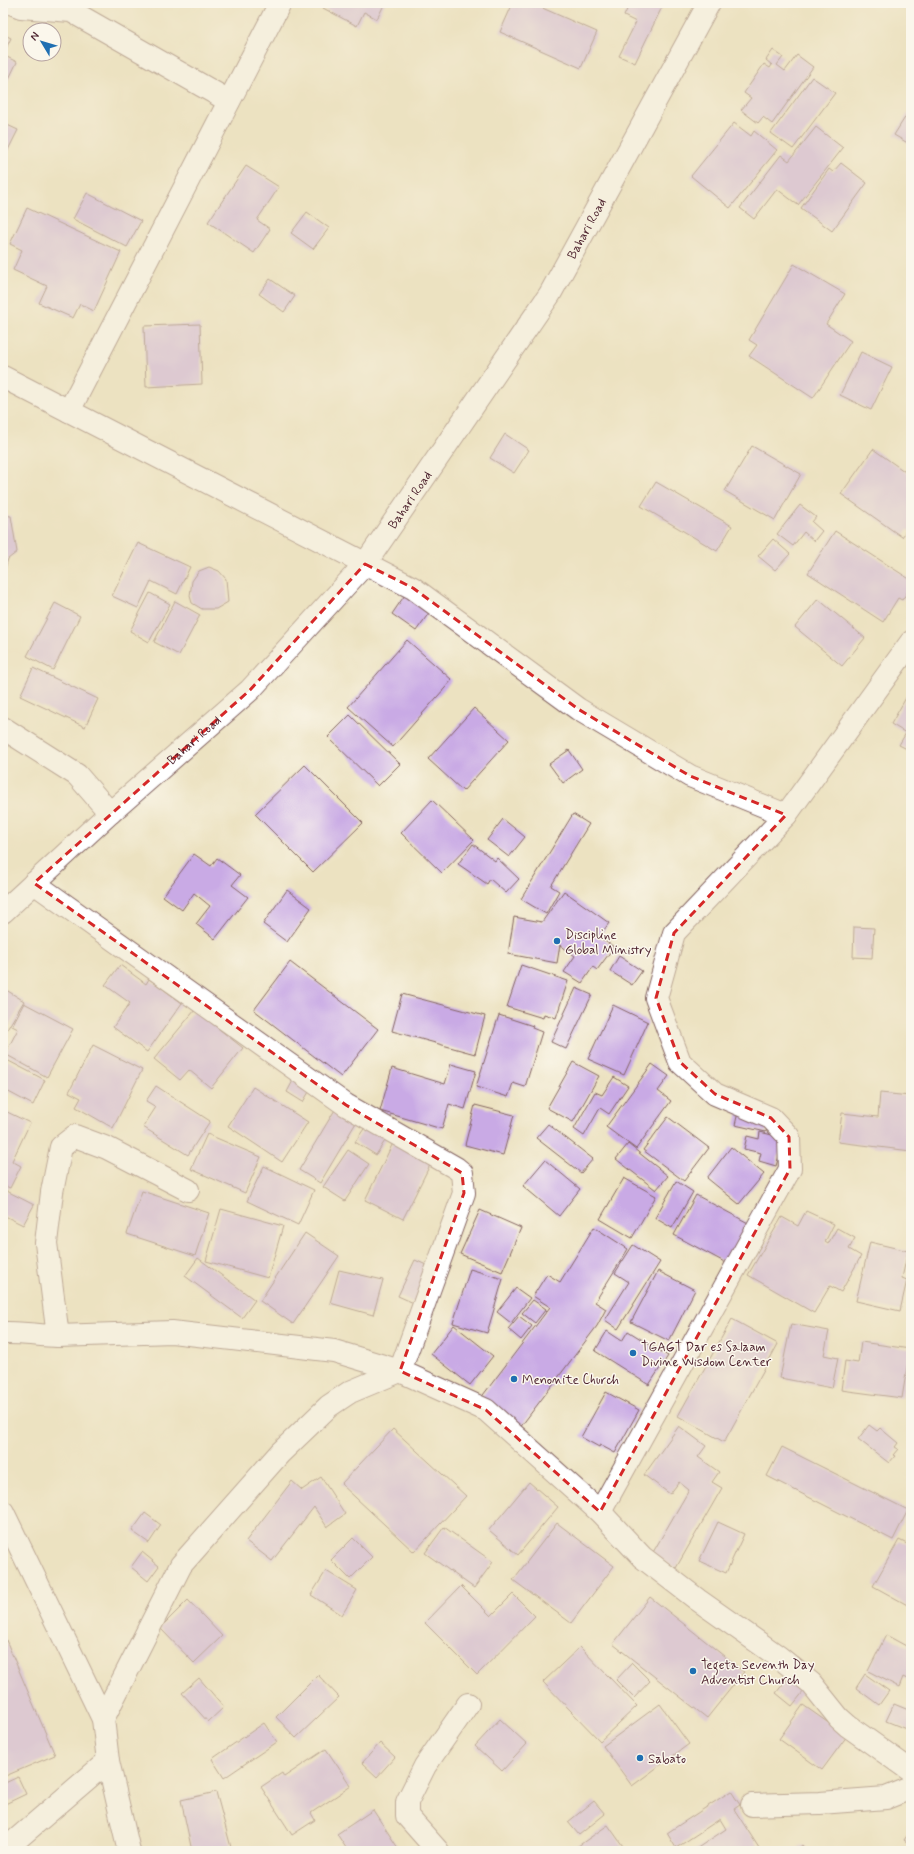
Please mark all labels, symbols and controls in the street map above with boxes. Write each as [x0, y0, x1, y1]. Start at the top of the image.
north arrow [22, 22, 62, 62]
text: N [27, 29, 43, 44]
street label: Bahari Road [564, 196, 611, 262]
street label: Bahari Road [385, 468, 436, 533]
street label: Bahari Road [164, 712, 225, 769]
place label: Discipline Global Ministry [565, 927, 652, 959]
marker: Discipline Global Ministry [552, 936, 562, 946]
place label: TGAGT Dar es Salaam Divine Wisdom Center [641, 1339, 772, 1371]
marker: TGAGT Dar es Salaam Divine Wisdom Center [628, 1348, 638, 1358]
place label: Menonite Church [522, 1372, 619, 1389]
marker: Menonite Church [509, 1374, 519, 1384]
place label: Tegeta Seventh Day Adventist Church [701, 1657, 815, 1689]
marker: Tegeta Seventh Day Adventist Church [688, 1666, 698, 1676]
place label: Sabato [648, 1751, 686, 1768]
marker: Sabato [635, 1753, 645, 1763]

